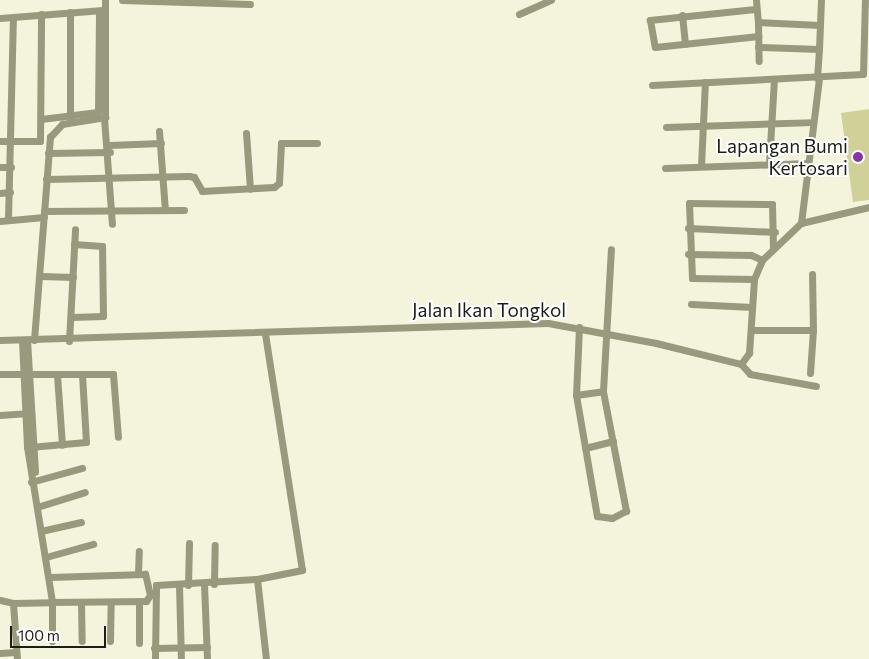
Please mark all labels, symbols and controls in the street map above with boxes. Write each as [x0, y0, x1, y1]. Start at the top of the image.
place label: Lapangan Bumi Kertosari [716, 135, 848, 179]
marker: Lapangan Bumi Kertosari [852, 151, 864, 163]
street label: Jalan Ikan Tongkol [412, 299, 566, 321]
scale bar [12, 616, 109, 648]
text: 100 m [18, 626, 60, 644]

